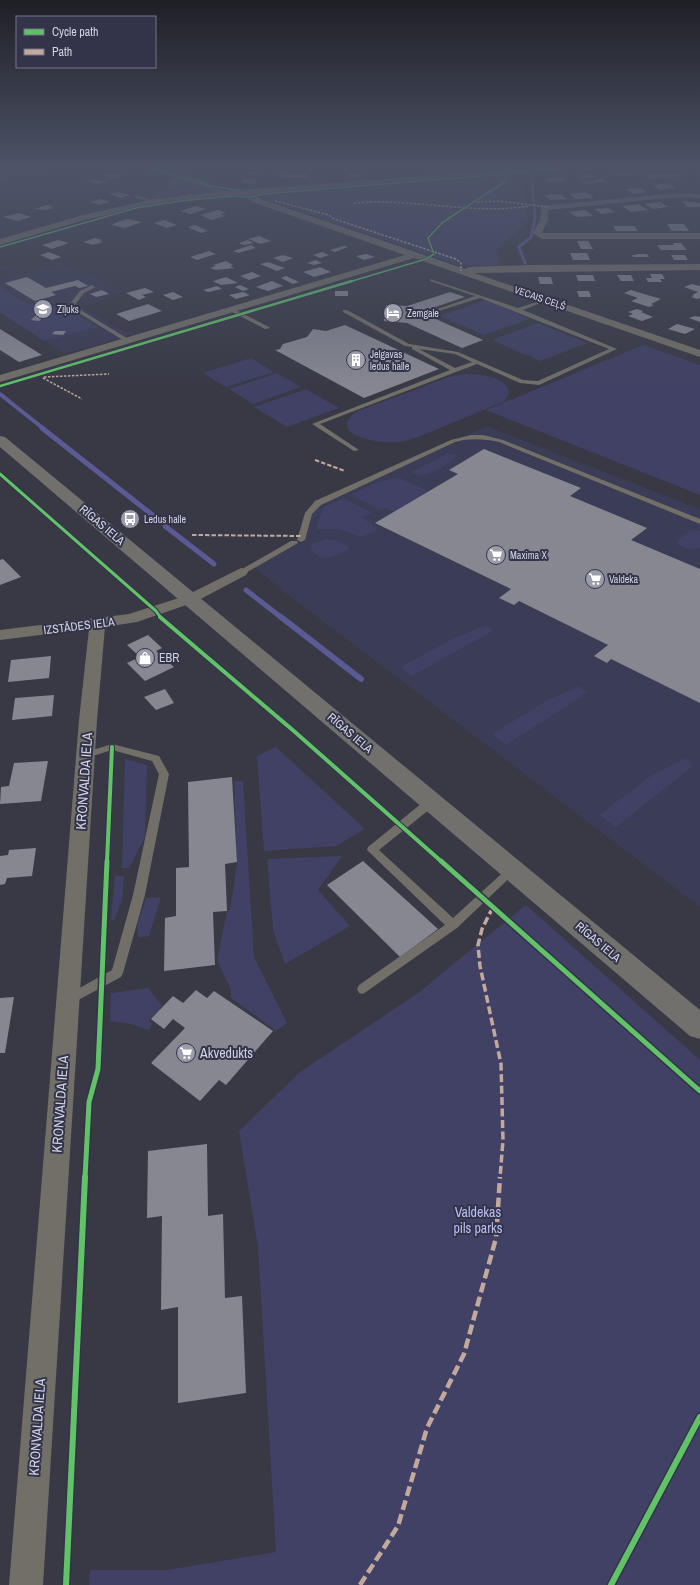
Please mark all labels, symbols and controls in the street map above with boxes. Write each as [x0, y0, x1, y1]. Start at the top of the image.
legend [16, 16, 156, 68]
text: Cycle path [52, 24, 99, 40]
text: Path [52, 44, 72, 60]
street label: VECAIS CEĻŠ [512, 283, 568, 313]
school or university icon: Zīļuks [32, 298, 54, 320]
hotel icon: Zemgale [382, 302, 404, 324]
place label: Zīļuks [57, 303, 79, 316]
place label: Zemgale [407, 307, 439, 320]
place label: Jelgavas ledus halle [370, 348, 410, 373]
building icon: Jelgavas ledus halle [345, 349, 367, 371]
street label: RĪGAS IELA [76, 501, 128, 549]
bus stop icon: Ledus halle [119, 508, 141, 530]
place label: Ledus halle [144, 513, 186, 526]
supermarket icon: Maxima X [485, 544, 507, 566]
place label: Maxima X [510, 549, 547, 562]
supermarket icon: Valdeka [584, 568, 606, 590]
place label: Valdeka [609, 573, 638, 586]
street label: IZSTĀDES IELA [43, 614, 116, 638]
shop icon: EBR [134, 647, 156, 669]
place label: EBR [159, 650, 179, 666]
street label: RĪGAS IELA [324, 709, 376, 757]
street label: KRONVALDA IELA [72, 731, 96, 830]
street label: RĪGAS IELA [572, 918, 624, 966]
supermarket icon: Akvedukts [175, 1042, 197, 1064]
place label: Akvedukts [199, 1044, 253, 1062]
street label: KRONVALDA IELA [48, 1054, 72, 1153]
park label: Valdekas pils parks [453, 1203, 503, 1237]
street label: KRONVALDA IELA [25, 1377, 49, 1476]

